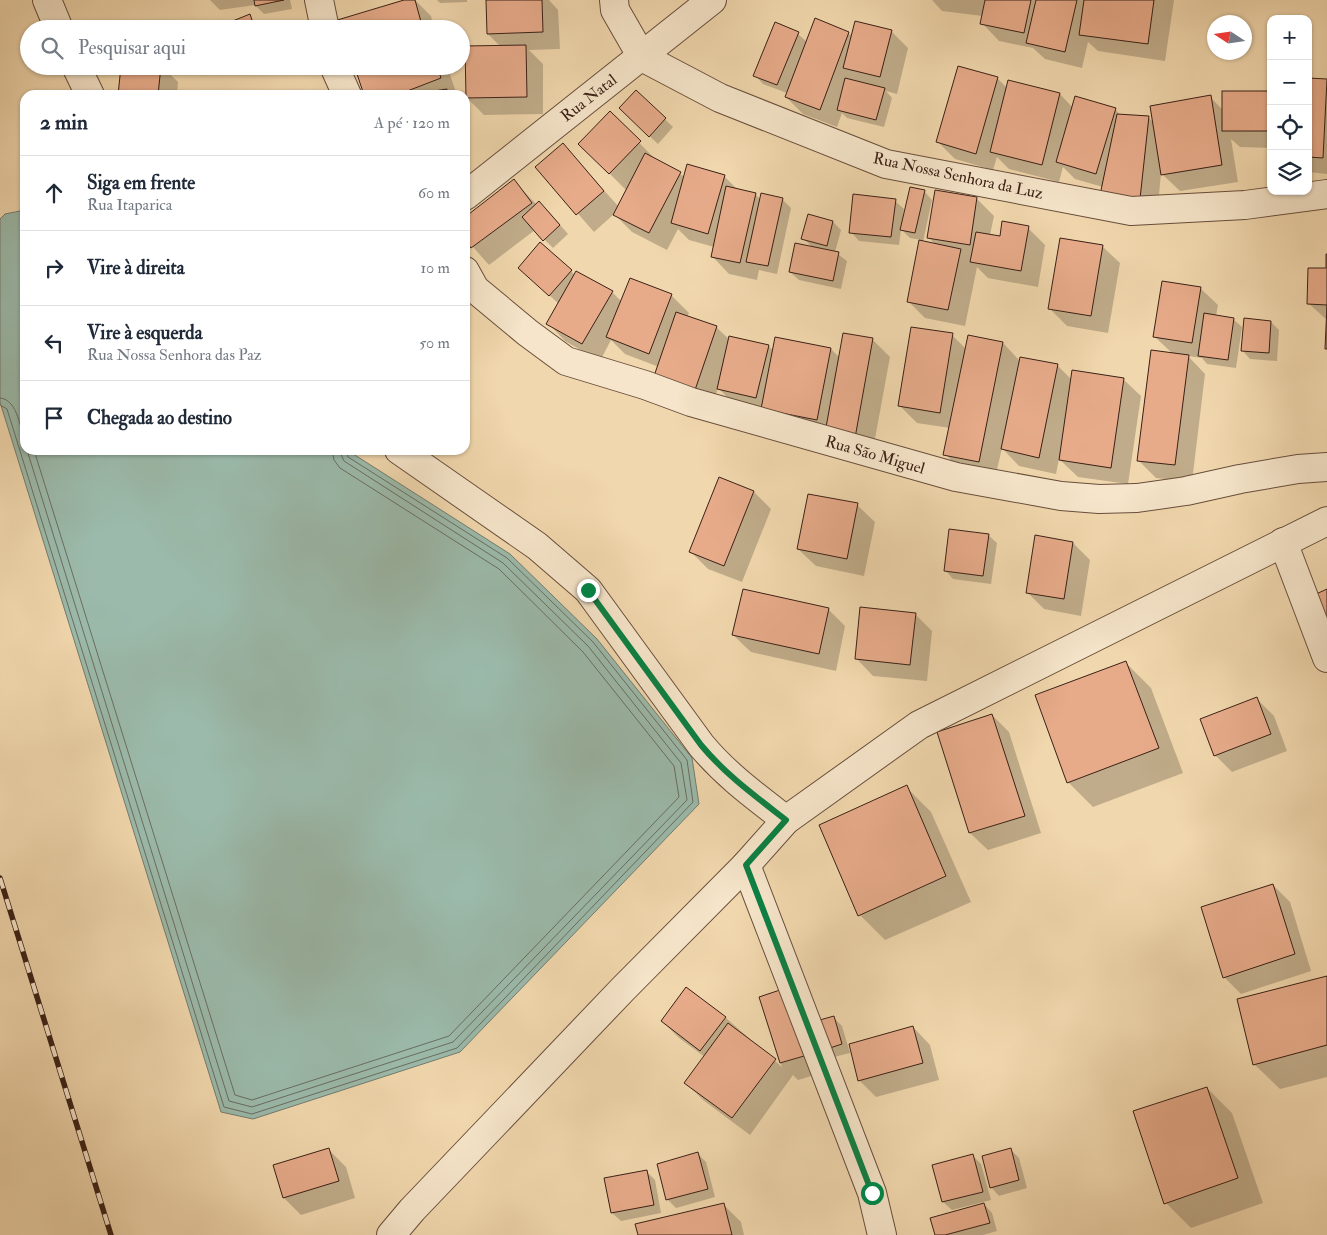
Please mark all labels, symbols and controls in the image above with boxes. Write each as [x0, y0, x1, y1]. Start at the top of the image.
north arrow [1207, 15, 1252, 60]
map controls [1267, 15, 1312, 195]
button: + [1267, 15, 1312, 60]
search box [20, 20, 470, 75]
icon: search [38, 34, 66, 62]
text: Pesquisar aqui [78, 36, 186, 60]
button: − [1267, 60, 1312, 105]
street label: Rua Natal [557, 70, 621, 126]
button: locate [1267, 105, 1312, 150]
text: 2 min [40, 109, 88, 136]
text: A pé · 120 m [374, 113, 450, 133]
street label: Rua Nossa Senhora da Luz [871, 148, 1045, 204]
button: layers [1267, 150, 1312, 195]
text: Siga em frente [87, 171, 195, 195]
icon: ahead [40, 179, 68, 207]
text: 60 m [418, 183, 450, 203]
text: Rua Itaparica [87, 195, 172, 215]
icon: right [40, 254, 68, 282]
text: Vire à direita [87, 256, 184, 280]
text: 10 m [420, 258, 450, 278]
text: Vire à esquerda [87, 321, 202, 345]
icon: left [40, 329, 68, 357]
text: 50 m [419, 333, 450, 353]
text: Rua Nossa Senhora das Paz [87, 345, 262, 365]
icon: arrive [40, 404, 68, 432]
text: Chegada ao destino [87, 406, 232, 430]
street label: Rua São Miguel [823, 431, 927, 479]
route end [577, 579, 600, 602]
route start [861, 1182, 884, 1205]

